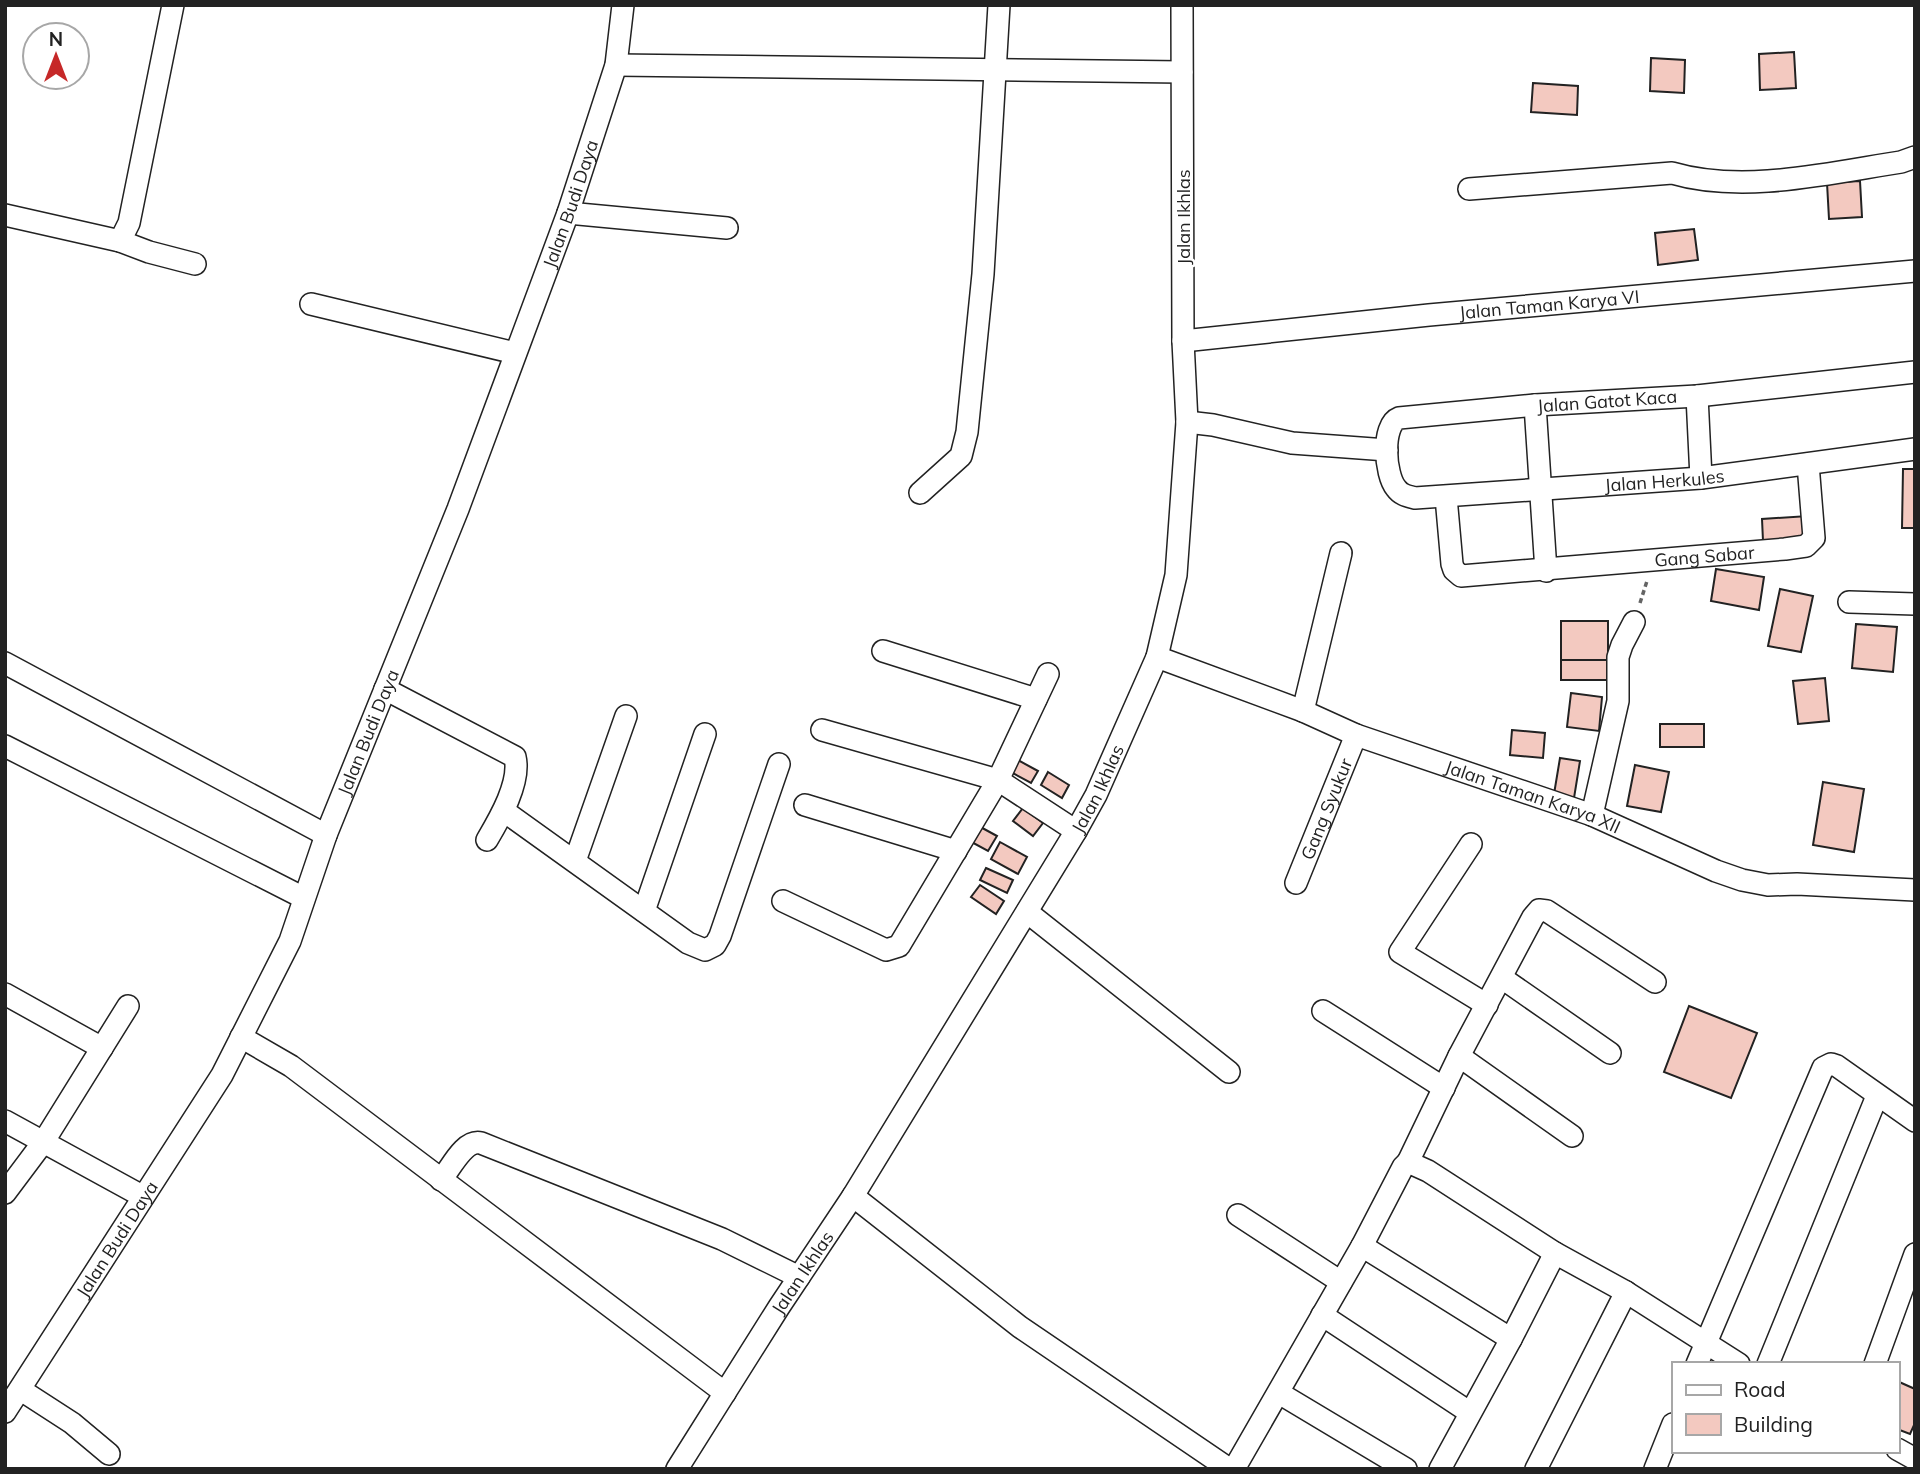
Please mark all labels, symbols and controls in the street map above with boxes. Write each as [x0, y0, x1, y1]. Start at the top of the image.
north arrow [21, 21, 91, 91]
text: N [49, 27, 63, 51]
street label: Jalan Budi Daya [537, 137, 603, 271]
street label: Jalan Ikhlas [1172, 169, 1195, 265]
street label: Jalan Taman Karya VI [1458, 285, 1640, 324]
street label: Jalan Gatot Kaca [1536, 385, 1678, 417]
street label: Jalan Herkules [1604, 463, 1726, 496]
street label: Gang Sabar [1653, 540, 1756, 571]
street label: Jalan Budi Daya [332, 666, 403, 799]
street label: Jalan Ikhlas [1066, 741, 1128, 837]
street label: Gang Syukur [1295, 754, 1357, 863]
street label: Jalan Taman Karya XII [1442, 755, 1624, 838]
street label: Jalan Budi Daya [71, 1176, 162, 1301]
street label: Jalan Ikhlas [766, 1226, 838, 1318]
legend [1672, 1362, 1899, 1453]
text: Road [1734, 1376, 1785, 1402]
text: Building [1734, 1411, 1813, 1437]

